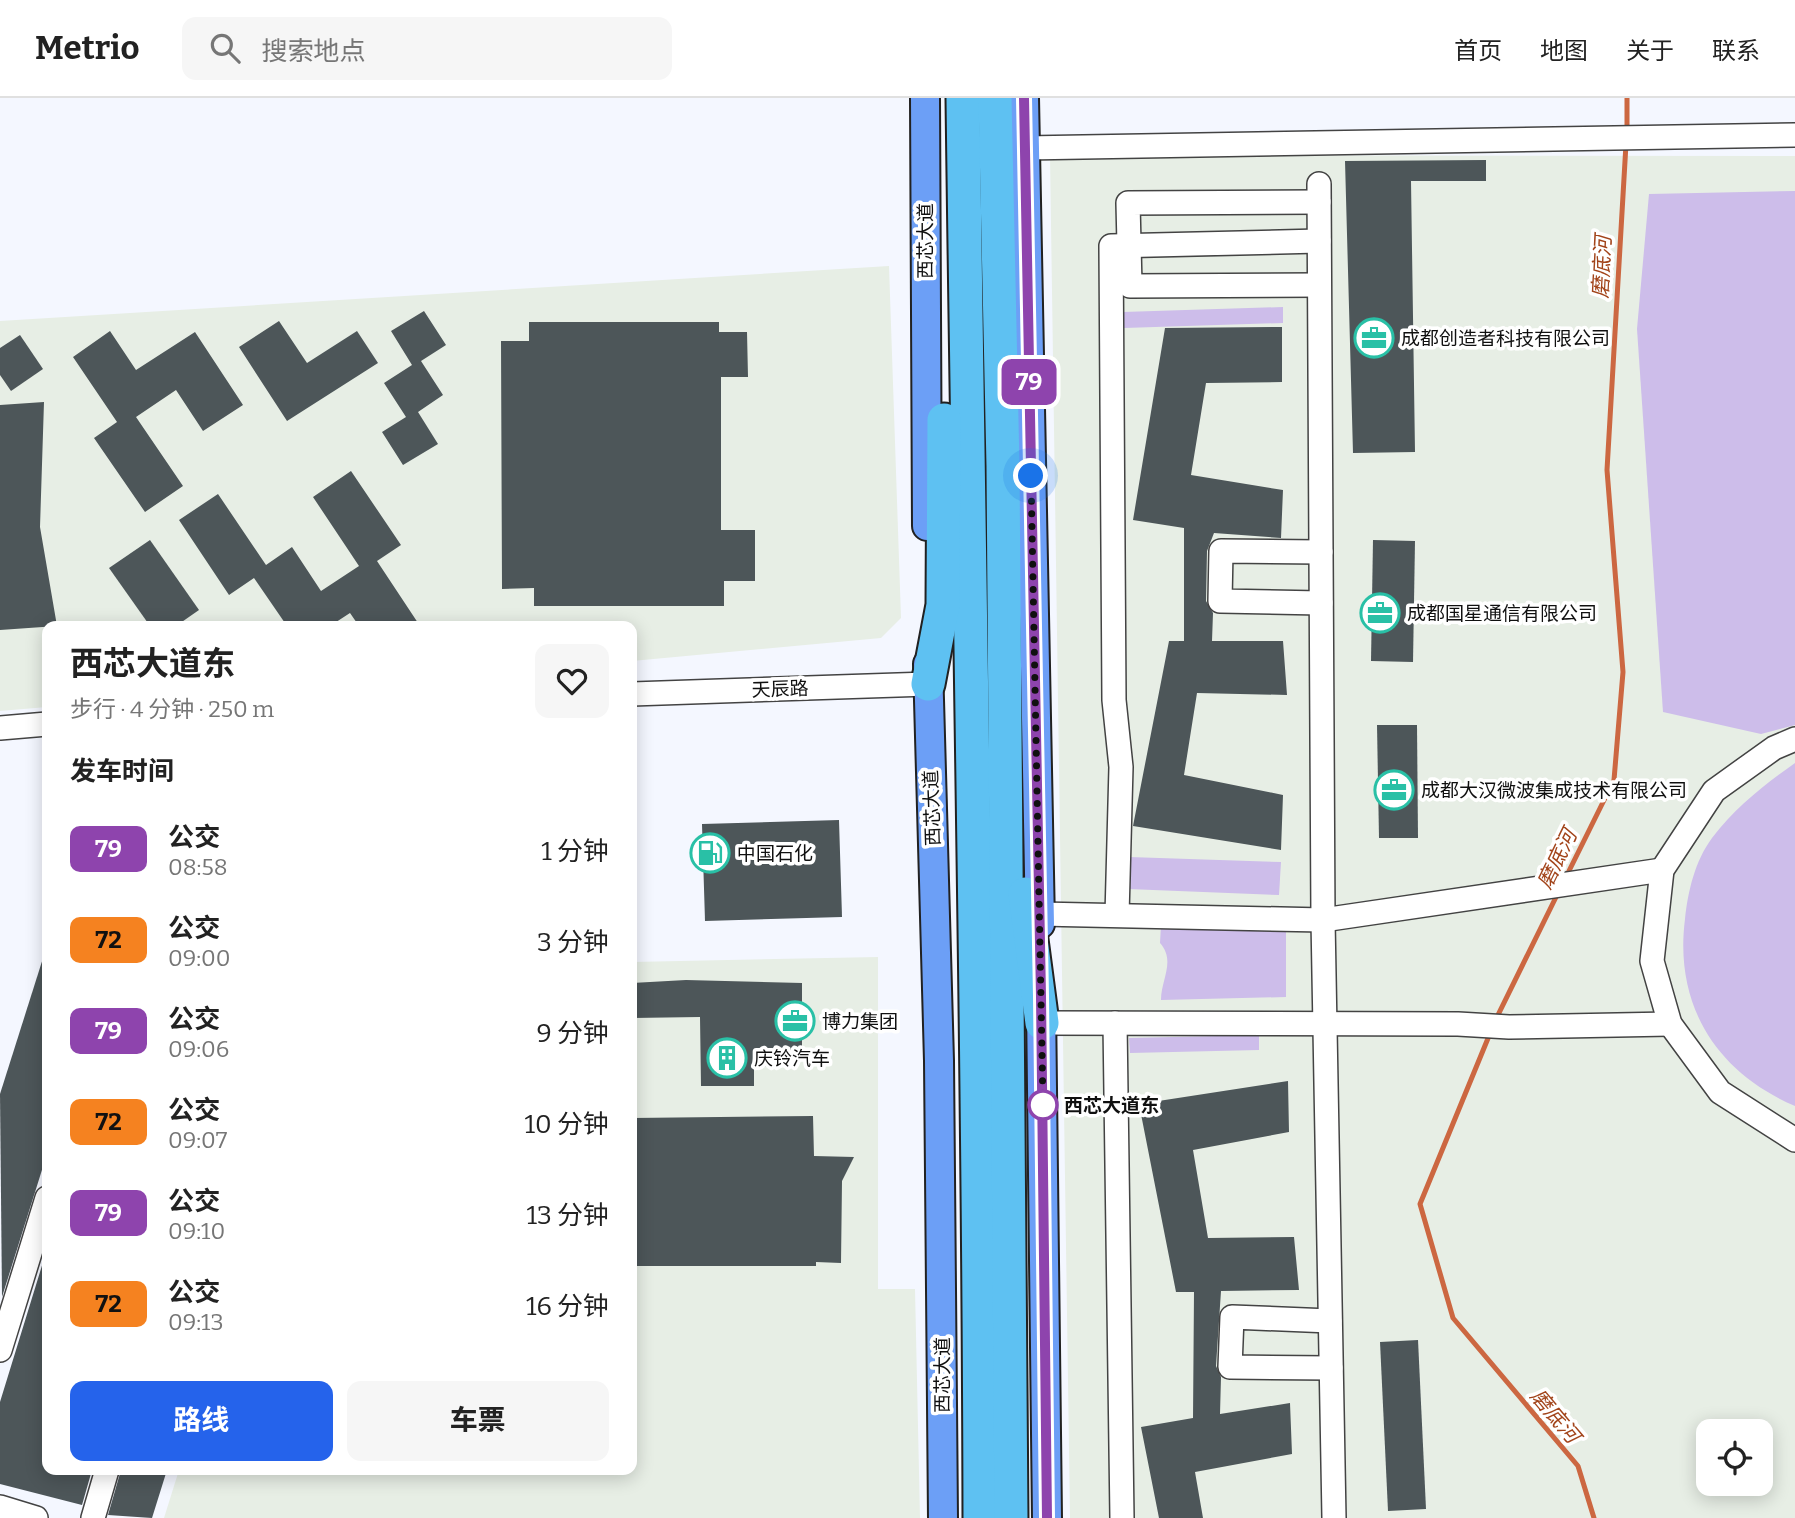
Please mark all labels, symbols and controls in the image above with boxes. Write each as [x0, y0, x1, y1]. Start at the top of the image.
search box [182, 17, 672, 80]
text: Metrio [35, 28, 140, 68]
icon: search [206, 29, 244, 67]
text: 搜索地点 [262, 36, 366, 67]
text: 首页 [1454, 37, 1502, 65]
text: 地图 [1540, 37, 1588, 65]
text: 关于 [1626, 37, 1674, 65]
text: 联系 [1712, 37, 1760, 65]
street label: 西芯大道 [914, 203, 937, 279]
water label: 磨底河 [1587, 231, 1617, 299]
office icon: 成都创造者科技有限公司 [1353, 317, 1395, 359]
place label: 成都创造者科技有限公司 [1401, 327, 1610, 350]
line badge: 79 [998, 359, 1060, 405]
text: 79 [1016, 368, 1042, 396]
your location [1013, 458, 1048, 493]
office icon: 成都国星通信有限公司 [1359, 592, 1401, 634]
place label: 成都国星通信有限公司 [1407, 602, 1597, 625]
text: 西芯大道东 [70, 644, 235, 684]
button: heart [535, 644, 609, 718]
street label: 天辰路 [751, 677, 809, 701]
text: 步行 · 4 分钟 · 250 m [70, 695, 274, 723]
text: 发车时间 [70, 756, 174, 787]
office icon: 成都大汉微波集成技术有限公司 [1373, 769, 1415, 811]
street label: 西芯大道 [919, 770, 945, 846]
place label: 成都大汉微波集成技术有限公司 [1421, 779, 1687, 802]
water label: 磨底河 [1532, 821, 1584, 893]
text: 公交 [168, 822, 220, 853]
fuel station icon: 中国石化 [689, 832, 731, 874]
text: 79 [95, 835, 122, 863]
text: 1 分钟 [541, 836, 609, 867]
place label: 中国石化 [737, 842, 813, 865]
text: 08:58 [168, 853, 228, 881]
text: 公交 [168, 913, 220, 944]
text: 72 [95, 926, 122, 954]
text: 3 分钟 [537, 927, 609, 958]
text: 09:00 [168, 944, 231, 972]
office icon: 博力集团 [774, 1000, 816, 1042]
text: 公交 [168, 1004, 220, 1035]
place label: 博力集团 [822, 1010, 898, 1033]
text: 79 [95, 1017, 122, 1045]
text: 9 分钟 [537, 1018, 609, 1049]
text: 09:06 [168, 1035, 229, 1063]
building icon: 庆铃汽车 [706, 1037, 748, 1079]
place label: 庆铃汽车 [754, 1047, 830, 1070]
marker: 西芯大道东 [1028, 1090, 1058, 1120]
place label: 西芯大道东 [1064, 1094, 1159, 1117]
text: 公交 [168, 1095, 220, 1126]
text: 72 [95, 1108, 122, 1136]
text: 10 分钟 [525, 1109, 609, 1140]
text: 09:07 [168, 1126, 227, 1154]
text: 公交 [168, 1186, 220, 1217]
text: 79 [95, 1199, 122, 1227]
text: 13 分钟 [526, 1200, 609, 1231]
text: 09:10 [168, 1217, 225, 1245]
text: 公交 [168, 1277, 220, 1308]
text: 72 [95, 1290, 122, 1318]
text: 16 分钟 [526, 1291, 609, 1322]
text: 09:13 [168, 1308, 224, 1336]
street label: 西芯大道 [931, 1337, 954, 1413]
button: 路线 [70, 1381, 333, 1461]
button: 车票 [347, 1381, 609, 1461]
water label: 磨底河 [1525, 1384, 1588, 1452]
map controls [1696, 1419, 1773, 1496]
button: locate [1696, 1419, 1773, 1496]

